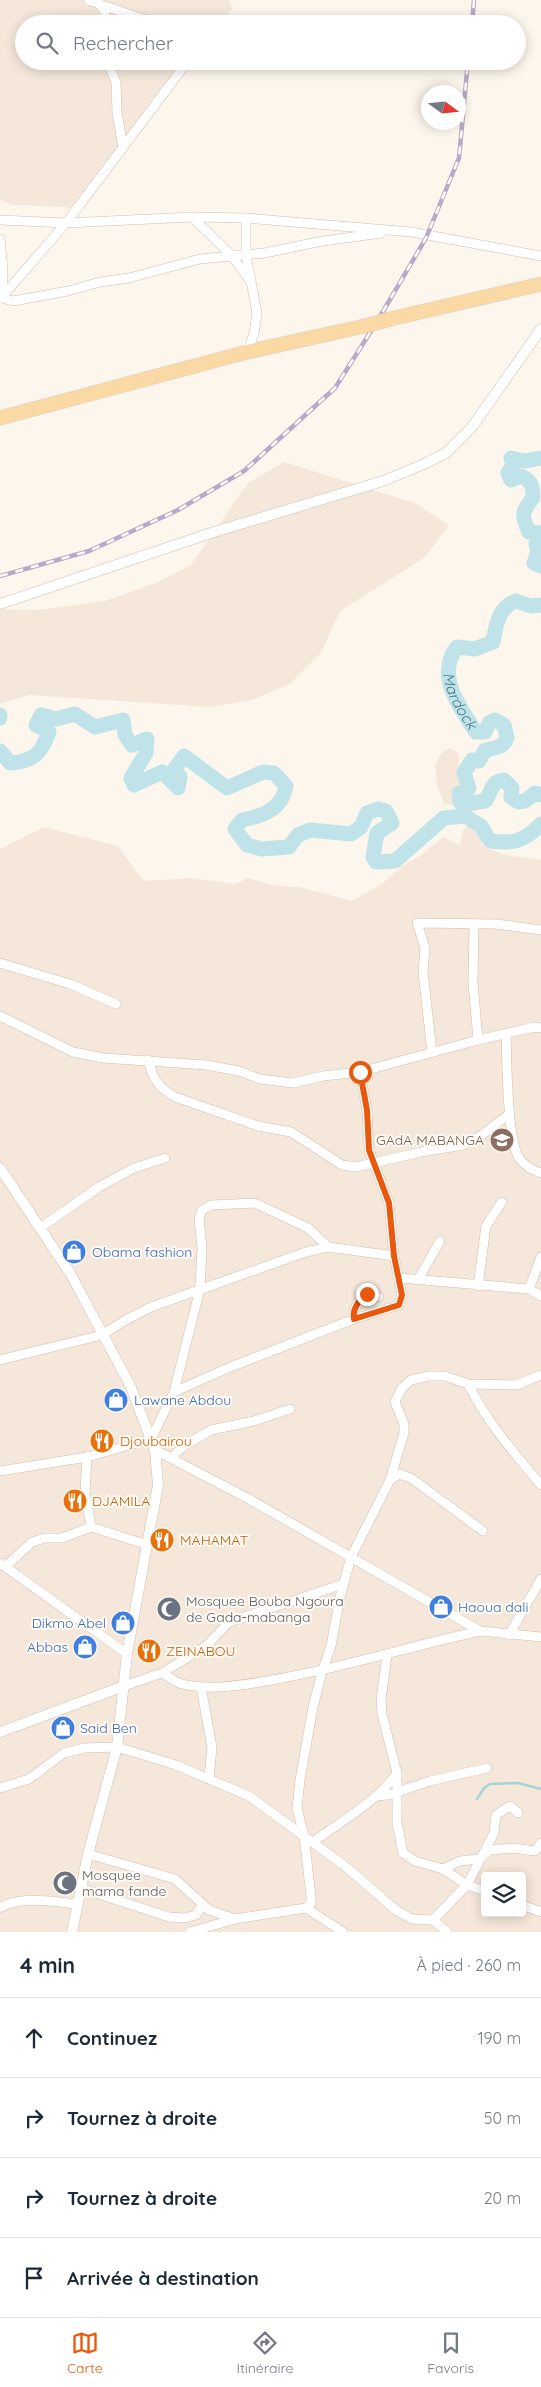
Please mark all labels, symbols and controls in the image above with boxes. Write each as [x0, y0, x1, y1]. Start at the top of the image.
search box [15, 15, 526, 70]
icon: search [33, 29, 61, 57]
text: Rechercher [73, 31, 173, 55]
north arrow [421, 85, 466, 130]
water label: Mardock [439, 671, 483, 734]
route start [349, 1061, 372, 1084]
school or university icon: GAdA MABANGA [489, 1127, 515, 1153]
place label: GAdA MABANGA [376, 1131, 484, 1149]
shop icon: Obama fashion [61, 1239, 87, 1265]
place label: Obama fashion [92, 1243, 192, 1261]
route end [356, 1283, 379, 1306]
shop icon: Lawane Abdou [103, 1387, 129, 1413]
place label: Lawane Abdou [134, 1391, 231, 1409]
restaurant icon: Djoubairou [89, 1428, 115, 1454]
place label: Djoubairou [120, 1432, 192, 1450]
restaurant icon: DJAMILA [62, 1488, 88, 1514]
place label: DJAMILA [92, 1492, 150, 1510]
restaurant icon: MAHAMAT [149, 1527, 175, 1553]
place label: MAHAMAT [180, 1531, 248, 1549]
place label: Mosquee Bouba Ngoura de Gada-mabanga [186, 1592, 344, 1626]
shop icon: Haoua dali [428, 1594, 454, 1620]
mosque icon: Mosquee Bouba Ngoura de Gada-mabanga [156, 1596, 182, 1622]
place label: Haoua dali [458, 1598, 528, 1616]
shop icon: Dikmo Abel [110, 1610, 136, 1636]
place label: Dikmo Abel [32, 1614, 106, 1632]
shop icon: Abbas [72, 1634, 98, 1660]
place label: Abbas [27, 1638, 68, 1656]
restaurant icon: ZEINABOU [136, 1638, 162, 1664]
place label: ZEINABOU [166, 1642, 236, 1660]
shop icon: Said Ben [50, 1715, 76, 1741]
place label: Said Ben [80, 1719, 137, 1737]
place label: Mosquee mama fande [82, 1866, 166, 1900]
mosque icon: Mosquee mama fande [52, 1870, 78, 1896]
map controls [481, 1872, 526, 1917]
button: layers [481, 1872, 526, 1917]
text: 4 min [20, 1952, 75, 1978]
text: À pied · 260 m [417, 1955, 521, 1975]
icon: ahead [20, 2024, 48, 2052]
text: Continuez [67, 2026, 157, 2050]
text: 190 m [478, 2028, 521, 2048]
icon: right [20, 2104, 48, 2132]
text: Tournez à droite [67, 2106, 217, 2130]
text: 50 m [484, 2108, 521, 2128]
icon: right [20, 2184, 48, 2212]
text: Tournez à droite [67, 2186, 217, 2210]
text: 20 m [484, 2188, 521, 2208]
icon: arrive [20, 2264, 48, 2292]
text: Arrivée à destination [67, 2266, 259, 2290]
tab: Carte [67, 2329, 103, 2377]
tab: Itinéraire [236, 2329, 293, 2377]
tab: Favoris [427, 2329, 474, 2377]

